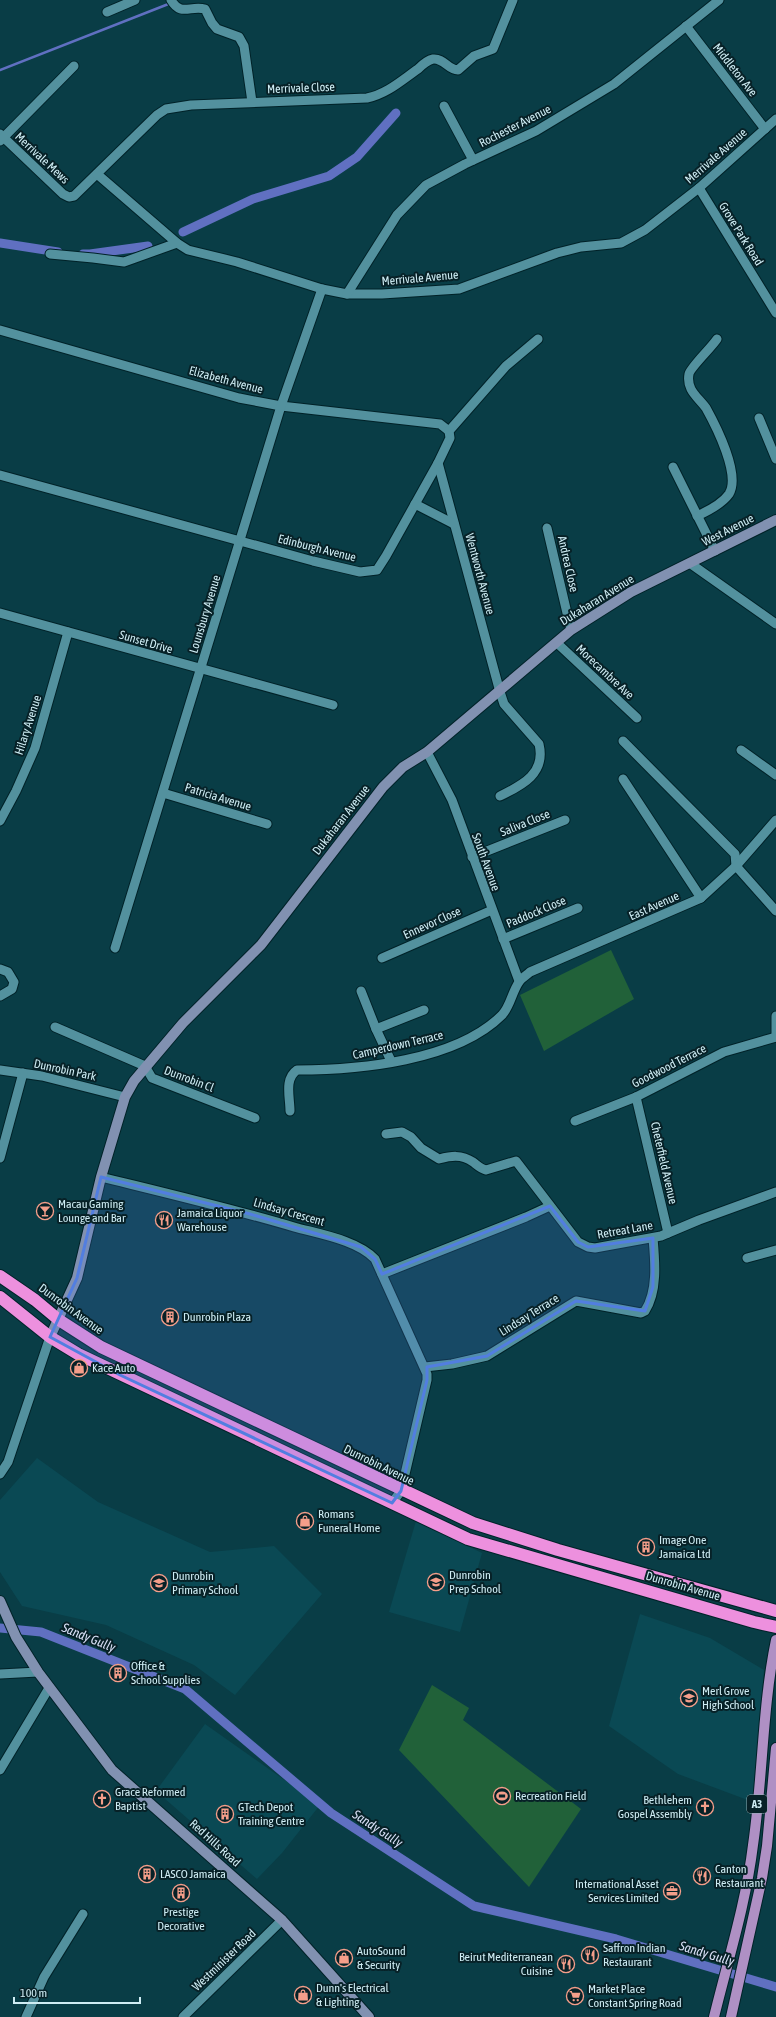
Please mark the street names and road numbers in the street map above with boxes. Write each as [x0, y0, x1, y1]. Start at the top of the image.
street label: Middleton Ave [710, 41, 760, 99]
street label: Merrivale Close [267, 80, 335, 96]
street label: Rochester Avenue [477, 102, 553, 150]
street label: Merrivale Avenue [682, 125, 750, 187]
street label: Merrivale Mews [12, 129, 72, 187]
street label: Grove Park Road [716, 200, 766, 268]
street label: Merrivale Avenue [381, 268, 459, 288]
street label: Elizabeth Avenue [187, 363, 265, 397]
street label: West Avenue [700, 511, 756, 549]
street label: Edinburgh Avenue [277, 532, 357, 564]
street label: Wentworth Avenue [462, 532, 498, 616]
street label: Andrea Close [555, 534, 581, 594]
street label: Dukaharan Avenue [558, 572, 636, 628]
street label: Lounsbury Avenue [186, 573, 224, 655]
street label: Sunset Drive [118, 628, 174, 656]
street label: Morecambre Ave [573, 642, 637, 702]
street label: Hilary Avenue [12, 693, 44, 757]
street label: Patricia Avenue [183, 780, 253, 814]
street label: Dukaharan Avenue [310, 782, 372, 858]
street label: Saliva Close [498, 807, 552, 839]
street label: South Avenue [469, 831, 503, 893]
street label: East Avenue [627, 889, 681, 923]
street label: Paddock Close [504, 893, 568, 931]
street label: Ennevor Close [401, 904, 463, 942]
street label: Camperdown Terrace [351, 1028, 445, 1062]
street label: Goodwood Terrace [630, 1041, 708, 1091]
street label: Dunrobin Park [33, 1057, 98, 1084]
street label: Dunrobin Cl [162, 1063, 217, 1095]
street label: Cheterfield Avenue [648, 1120, 680, 1206]
street label: Lindsay Crescent [252, 1195, 327, 1229]
street label: Retreat Lane [596, 1218, 654, 1242]
street label: Dunrobin Avenue [36, 1281, 106, 1337]
street label: Lindsay Terrace [497, 1291, 561, 1339]
street label: Dunrobin Avenue [341, 1442, 417, 1488]
street label: Dunrobin Avenue [644, 1569, 722, 1603]
road number: A3 [747, 1795, 767, 1813]
street label: Red Hills Road [187, 1817, 243, 1869]
street label: Westminister Road [189, 1926, 259, 1994]

